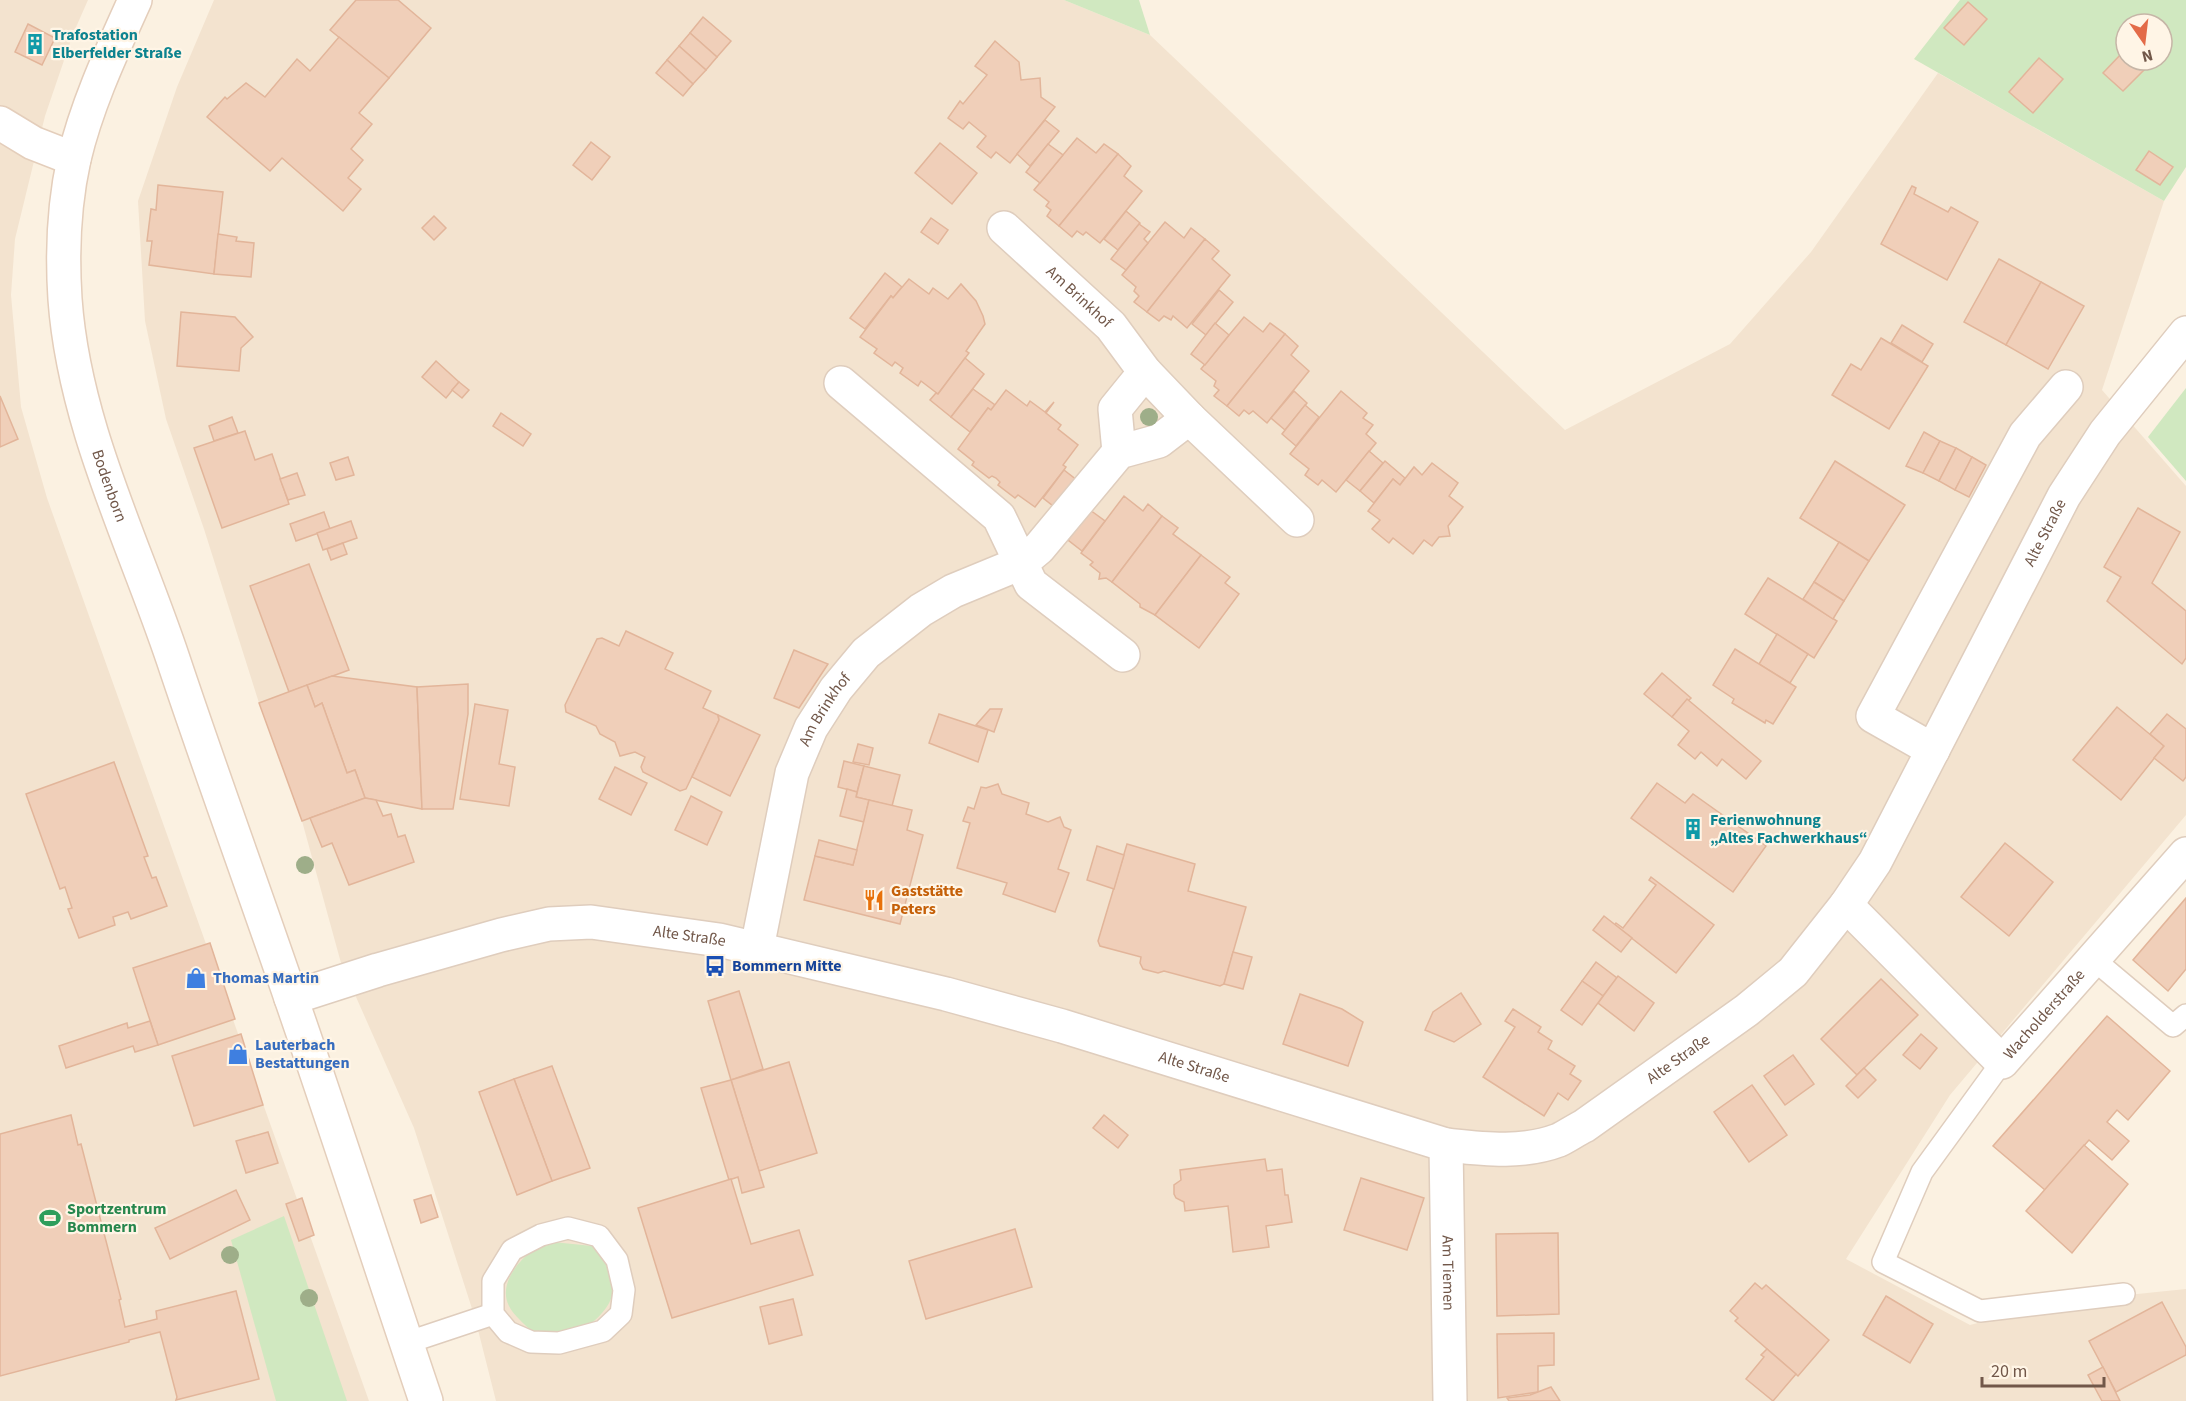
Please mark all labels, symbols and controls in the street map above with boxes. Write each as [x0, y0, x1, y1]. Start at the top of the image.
north arrow [2114, 12, 2174, 72]
place label: Trafostation Elberfelder Straße [52, 24, 182, 64]
building icon: Trafostation Elberfelder Straße [23, 32, 47, 56]
text: N [2140, 44, 2155, 68]
street label: Am Brinkhof [1041, 261, 1118, 334]
street label: Bodenborn [86, 447, 132, 525]
street label: Alte Straße [2018, 495, 2072, 570]
street label: Am Brinkhof [794, 667, 857, 750]
place label: Ferienwohnung „Altes Fachwerkhaus“ [1710, 809, 1868, 849]
building icon: Ferienwohnung „Altes Fachwerkhaus“ [1681, 817, 1705, 841]
place label: Gaststätte Peters [891, 880, 963, 920]
restaurant icon: Gaststätte Peters [862, 888, 886, 912]
street label: Alte Straße [652, 920, 728, 952]
bus stop icon: Bommern Mitte [703, 954, 727, 978]
place label: Bommern Mitte [732, 955, 842, 977]
street label: Wacholderstraße [1998, 964, 2090, 1064]
shop icon: Thomas Martin [184, 966, 208, 990]
place label: Thomas Martin [213, 967, 319, 989]
street label: Alte Straße [1642, 1029, 1714, 1089]
place label: Lauterbach Bestattungen [255, 1034, 350, 1074]
shop icon: Lauterbach Bestattungen [226, 1042, 250, 1066]
street label: Alte Straße [1156, 1046, 1233, 1088]
place label: Sportzentrum Bommern [67, 1198, 166, 1238]
sports icon: Sportzentrum Bommern [38, 1206, 62, 1230]
street label: Am Tiemen [1436, 1235, 1460, 1311]
scale bar [1982, 1350, 2104, 1388]
text: 20 m [1991, 1359, 2027, 1384]

